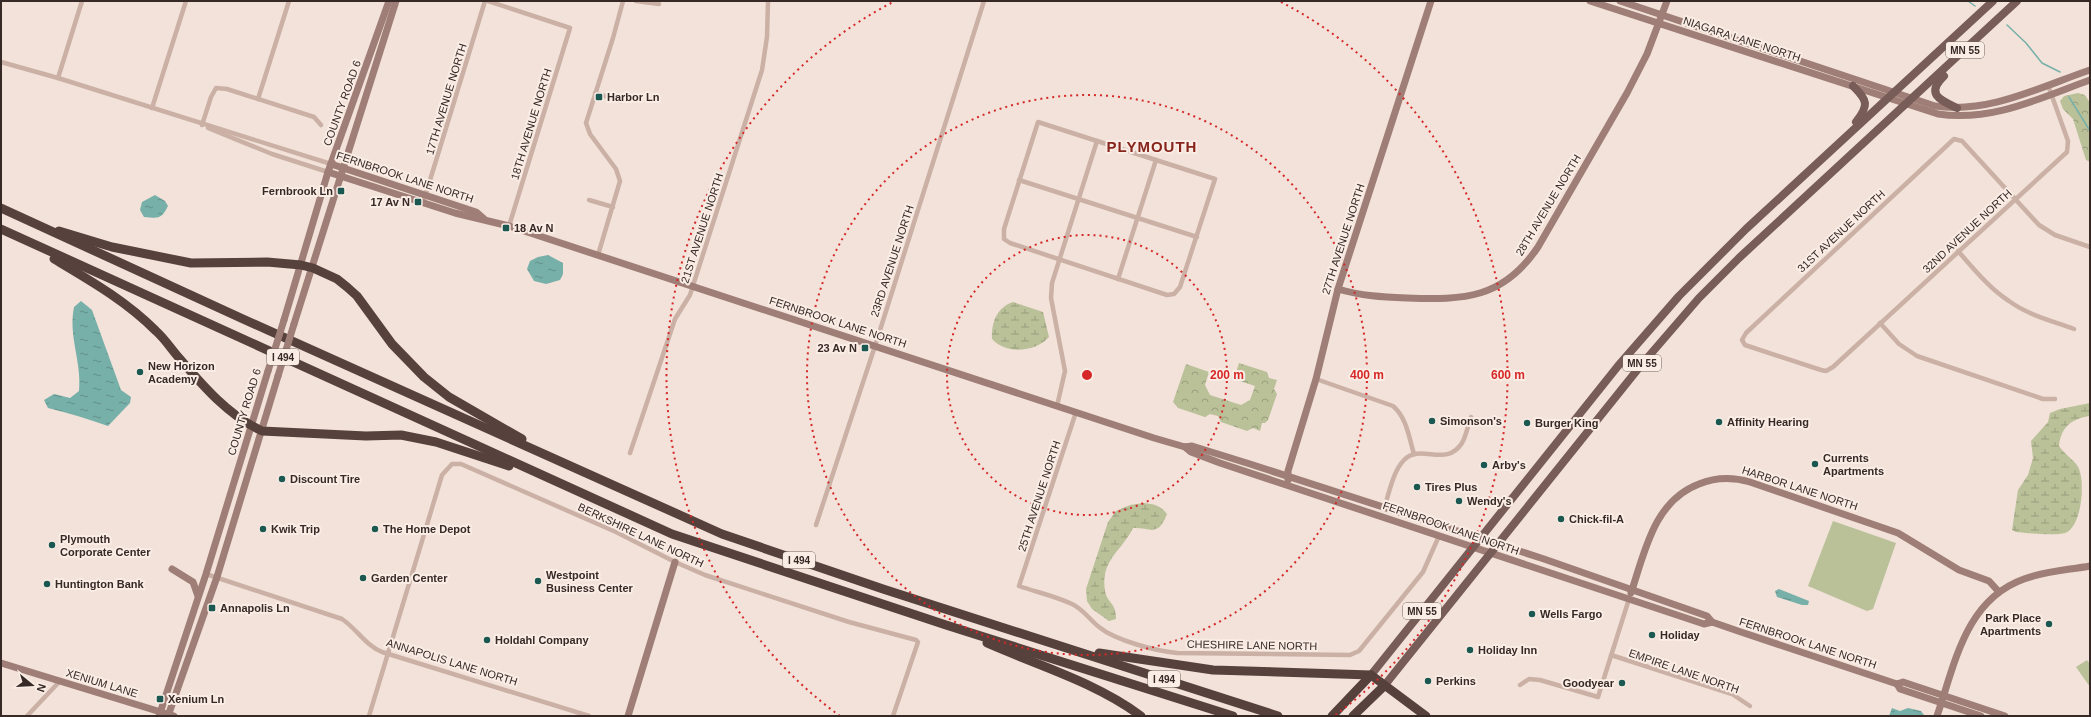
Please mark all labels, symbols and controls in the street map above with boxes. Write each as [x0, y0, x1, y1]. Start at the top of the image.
street label: NIAGARA LANE NORTH [1682, 14, 1802, 64]
street label: 17TH AVENUE NORTH [423, 42, 469, 156]
road number: MN 55 [1946, 42, 1984, 58]
street label: COUNTY ROAD 6 [321, 59, 363, 147]
street label: 18TH AVENUE NORTH [508, 67, 554, 181]
place label: Harbor Ln [607, 91, 660, 103]
marker: Harbor Ln [594, 92, 604, 102]
district label: PLYMOUTH [1107, 138, 1197, 155]
street label: FERNBROOK LANE NORTH [335, 149, 475, 205]
street label: 28TH AVENUE NORTH [1513, 152, 1583, 258]
street label: 21ST AVENUE NORTH [679, 171, 725, 285]
street label: 27TH AVENUE NORTH [1319, 182, 1367, 296]
place label: Fernbrook Ln [262, 185, 333, 197]
marker: Fernbrook Ln [336, 186, 346, 196]
street label: 31ST AVENUE NORTH [1795, 187, 1887, 275]
street label: 32ND AVENUE NORTH [1920, 187, 2014, 275]
place label: 17 Av N [370, 196, 410, 208]
marker: 17 Av N [413, 197, 423, 207]
street label: 23RD AVENUE NORTH [868, 203, 916, 318]
place label: 18 Av N [514, 222, 554, 234]
marker: 18 Av N [501, 223, 511, 233]
street label: FERNBROOK LANE NORTH [768, 294, 908, 350]
place label: 23 Av N [817, 342, 857, 354]
marker: 23 Av N [860, 343, 870, 353]
road number: I 494 [267, 349, 299, 365]
road number: MN 55 [1623, 355, 1661, 371]
place label: New Horizon Academy [148, 360, 215, 385]
marker: New Horizon Academy [135, 367, 145, 377]
street label: COUNTY ROAD 6 [225, 367, 263, 457]
centre of rings [1080, 368, 1094, 382]
text: 200 m [1210, 368, 1244, 382]
text: 400 m [1350, 368, 1384, 382]
text: 600 m [1491, 368, 1525, 382]
place label: Simonson's [1440, 415, 1502, 427]
marker: Simonson's [1427, 416, 1437, 426]
place label: Affinity Hearing [1727, 416, 1809, 428]
place label: Burger King [1535, 417, 1599, 429]
marker: Affinity Hearing [1714, 417, 1724, 427]
marker: Burger King [1522, 418, 1532, 428]
street label: 25TH AVENUE NORTH [1015, 439, 1063, 553]
place label: Currents Apartments [1823, 452, 1884, 477]
place label: Arby's [1492, 459, 1526, 471]
marker: Currents Apartments [1810, 459, 1820, 469]
marker: Arby's [1479, 460, 1489, 470]
street label: HARBOR LANE NORTH [1741, 464, 1859, 512]
place label: Discount Tire [290, 473, 360, 485]
marker: Discount Tire [277, 474, 287, 484]
place label: Tires Plus [1425, 481, 1477, 493]
marker: Tires Plus [1412, 482, 1422, 492]
place label: Wendy's [1467, 495, 1512, 507]
marker: Wendy's [1454, 496, 1464, 506]
street label: FERNBROOK LANE NORTH [1381, 499, 1521, 557]
street label: BERKSHIRE LANE NORTH [576, 501, 706, 569]
place label: Chick-fil-A [1569, 513, 1624, 525]
marker: Chick-fil-A [1556, 514, 1566, 524]
place label: Kwik Trip [271, 523, 320, 535]
place label: The Home Depot [383, 523, 471, 535]
marker: Kwik Trip [258, 524, 268, 534]
marker: The Home Depot [370, 524, 380, 534]
place label: Plymouth Corporate Center [60, 533, 151, 558]
marker: Plymouth Corporate Center [47, 540, 57, 550]
road number: I 494 [783, 552, 815, 568]
place label: Westpoint Business Center [546, 569, 634, 594]
place label: Garden Center [371, 572, 448, 584]
marker: Garden Center [358, 573, 368, 583]
marker: Westpoint Business Center [533, 576, 543, 586]
place label: Huntington Bank [55, 578, 144, 590]
marker: Huntington Bank [42, 579, 52, 589]
place label: Annapolis Ln [220, 602, 290, 614]
marker: Annapolis Ln [207, 603, 217, 613]
road number: MN 55 [1403, 603, 1441, 619]
place label: Wells Fargo [1540, 608, 1602, 620]
marker: Wells Fargo [1527, 609, 1537, 619]
place label: Park Place Apartments [1980, 612, 2041, 637]
street label: FERNBROOK LANE NORTH [1738, 615, 1878, 671]
marker: Park Place Apartments [2044, 619, 2054, 629]
place label: Holiday [1660, 629, 1701, 641]
marker: Holiday [1647, 630, 1657, 640]
place label: Holdahl Company [495, 634, 589, 646]
marker: Holdahl Company [482, 635, 492, 645]
street label: ANNAPOLIS LANE NORTH [385, 636, 519, 688]
street label: CHESHIRE LANE NORTH [1187, 638, 1317, 652]
place label: Holiday Inn [1478, 644, 1538, 656]
marker: Holiday Inn [1465, 645, 1475, 655]
street label: EMPIRE LANE NORTH [1627, 646, 1741, 696]
north arrow [12, 665, 52, 705]
street label: XENIUM LANE [65, 666, 139, 700]
road number: I 494 [1148, 671, 1180, 687]
place label: Perkins [1436, 675, 1476, 687]
marker: Perkins [1423, 676, 1433, 686]
place label: Goodyear [1563, 677, 1615, 689]
marker: Goodyear [1617, 678, 1627, 688]
text: N [35, 682, 48, 694]
place label: Xenium Ln [168, 693, 225, 705]
marker: Xenium Ln [155, 694, 165, 704]

